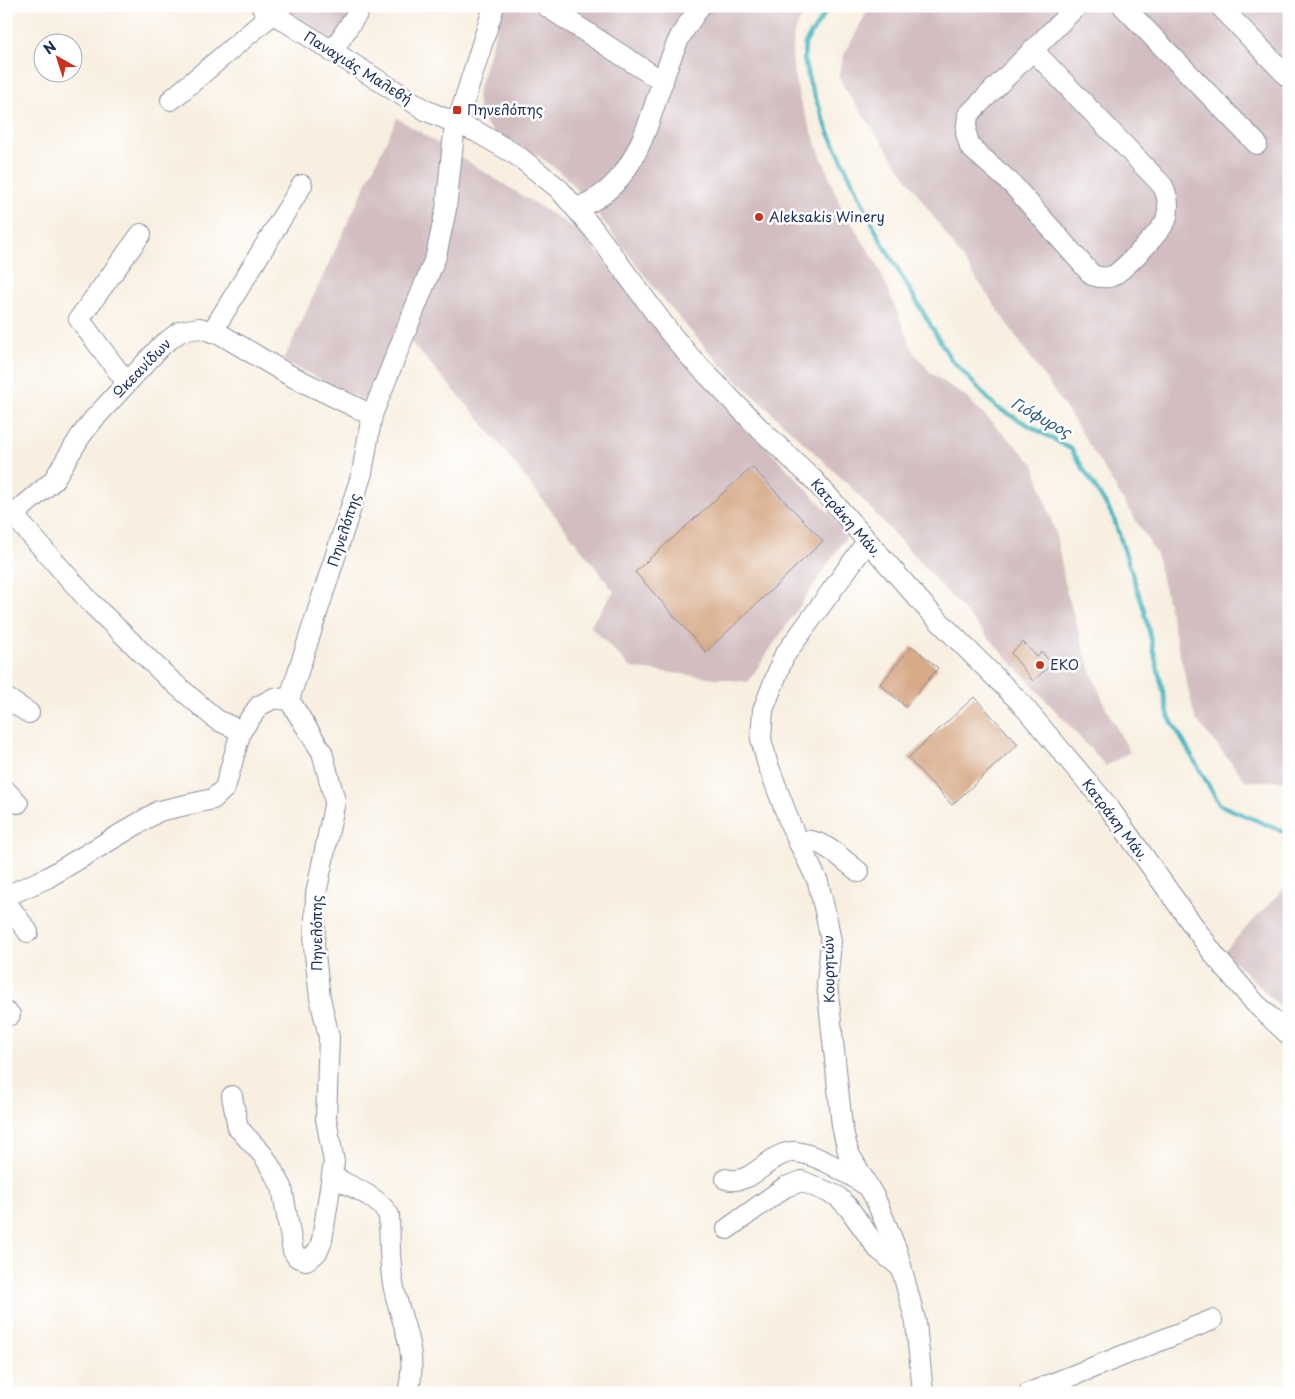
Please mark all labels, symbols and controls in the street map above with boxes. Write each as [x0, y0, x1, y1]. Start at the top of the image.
street label: Παναγιάς Μαλεβή [300, 26, 416, 109]
north arrow [32, 32, 82, 82]
text: N [39, 36, 60, 59]
place label: Πηνελόπης [467, 99, 543, 120]
marker: Πηνελόπης [451, 104, 463, 116]
place label: Aleksakis Winery [769, 206, 885, 227]
marker: Aleksakis Winery [753, 211, 765, 223]
street label: Ωκεανίδων [108, 333, 176, 402]
water label: Γιόφυρος [1007, 391, 1077, 443]
street label: Κατράκη Μάν. [806, 474, 886, 562]
street label: Πηνελόπης [322, 491, 365, 569]
place label: EKO [1050, 654, 1079, 675]
marker: EKO [1034, 659, 1046, 671]
street label: Κατράκη Μάν. [1078, 774, 1153, 865]
street label: Πηνελόπης [306, 895, 327, 971]
street label: Κουρητών [817, 935, 840, 1003]

